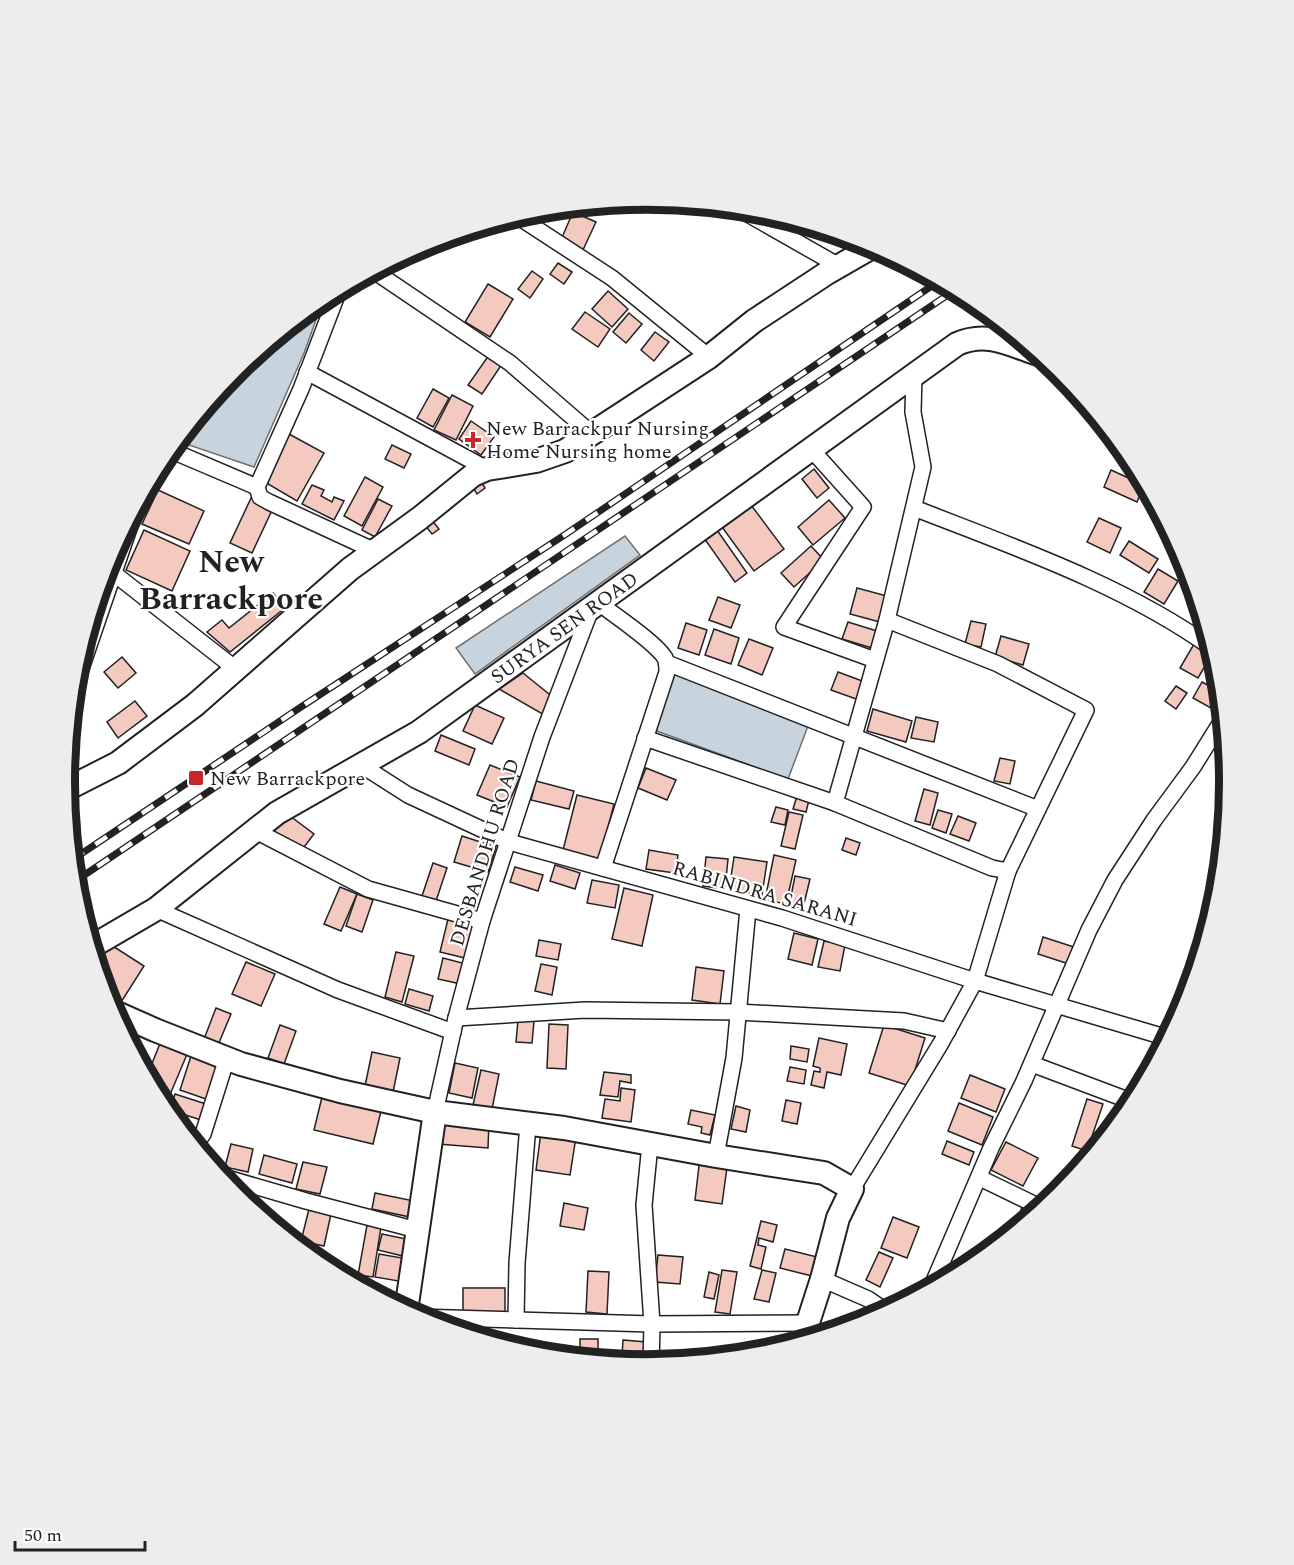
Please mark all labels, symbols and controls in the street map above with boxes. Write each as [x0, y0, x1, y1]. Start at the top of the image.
place label: New Barrackpur Nursing Home Nursing home [486, 414, 709, 467]
marker: New Barrackpur Nursing Home Nursing home [464, 431, 482, 449]
district label: New Barrackpore [139, 538, 323, 624]
street label: SURYA SEN ROAD [484, 565, 645, 692]
street label: DESBANDHU ROAD [442, 755, 528, 950]
place label: New Barrackpore [210, 764, 365, 794]
marker: New Barrackpore [187, 769, 205, 787]
street label: RABINDRA SARANI [669, 853, 861, 935]
scale bar [15, 1514, 146, 1552]
text: 50 m [24, 1522, 62, 1549]

